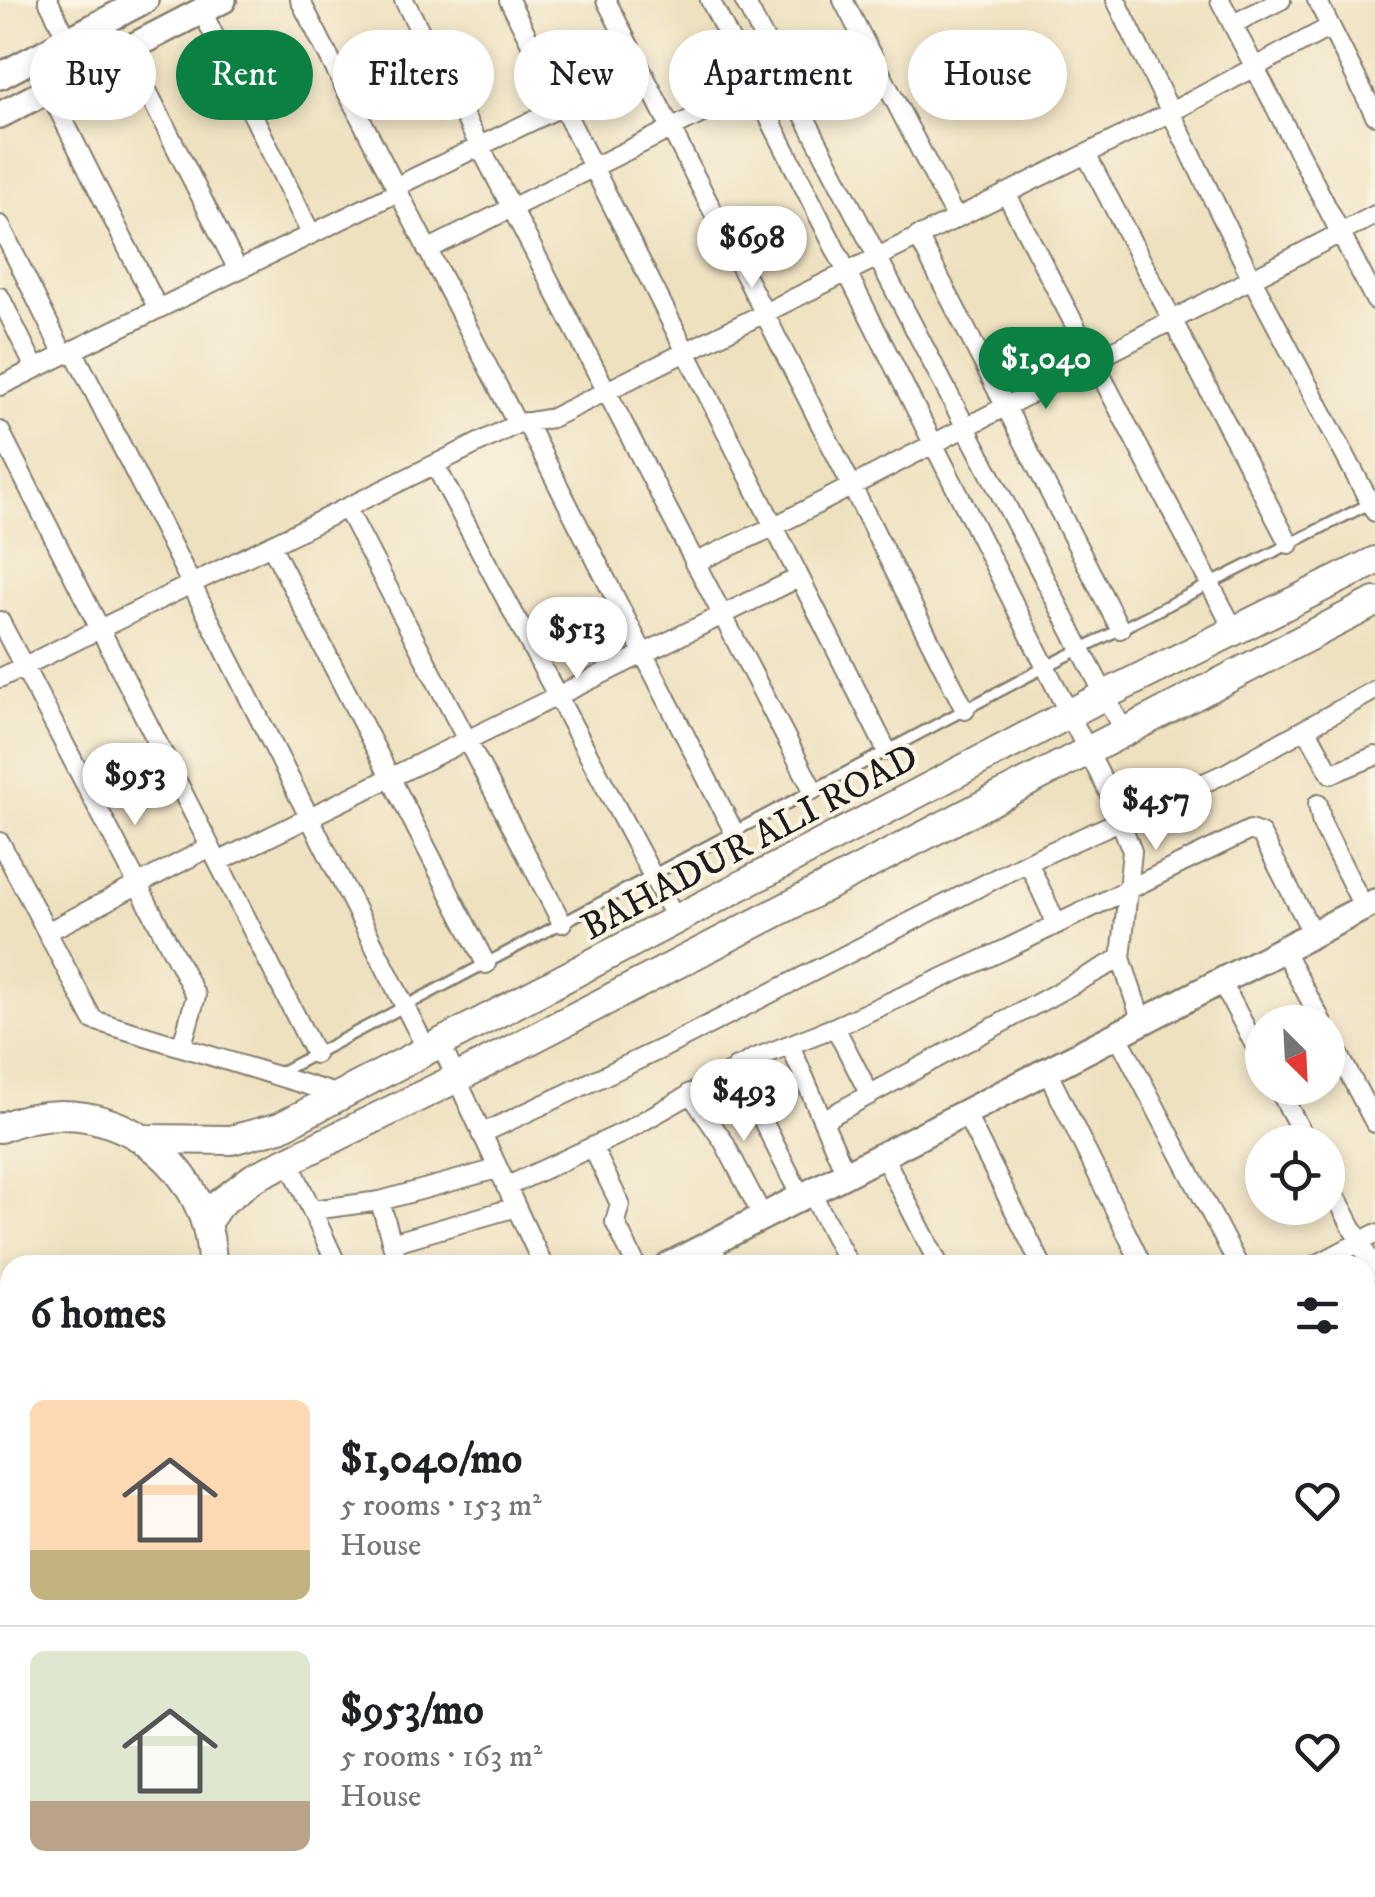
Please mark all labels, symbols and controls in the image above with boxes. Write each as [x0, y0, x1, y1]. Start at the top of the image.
chip: Buy [30, 30, 156, 120]
chip: Rent [176, 30, 313, 120]
chip: Filters [333, 30, 494, 120]
chip: New [514, 30, 649, 120]
chip: Apartment [669, 30, 888, 120]
chip: House [908, 30, 1067, 120]
pin: $698 [693, 206, 811, 291]
text: $698 [719, 218, 785, 258]
pin: $1,040 [965, 327, 1127, 412]
text: $1,040 [1001, 339, 1091, 379]
pin: $513 [518, 597, 636, 682]
text: $513 [548, 609, 606, 649]
street label: BAHADUR ALI ROAD [573, 734, 927, 952]
pin: $953 [76, 743, 194, 828]
text: $953 [104, 755, 166, 795]
pin: $457 [1097, 768, 1215, 853]
text: $457 [1122, 780, 1190, 820]
north arrow [1245, 1005, 1345, 1105]
map controls [1245, 1005, 1345, 1225]
pin: $493 [685, 1059, 803, 1144]
text: $493 [712, 1071, 776, 1111]
button: locate [1245, 1125, 1345, 1225]
icon: filters [1290, 1288, 1345, 1343]
text: 6 homes [30, 1289, 166, 1341]
text: $1,040/mo [340, 1434, 522, 1486]
icon: home [110, 1440, 230, 1560]
icon: heart [1290, 1473, 1345, 1528]
text: 5 rooms · 153 m² [340, 1486, 542, 1526]
text: House [340, 1526, 421, 1566]
text: $953/mo [340, 1685, 484, 1737]
icon: home [110, 1691, 230, 1811]
icon: heart [1290, 1724, 1345, 1779]
text: 5 rooms · 163 m² [340, 1737, 542, 1777]
text: House [340, 1777, 421, 1817]

